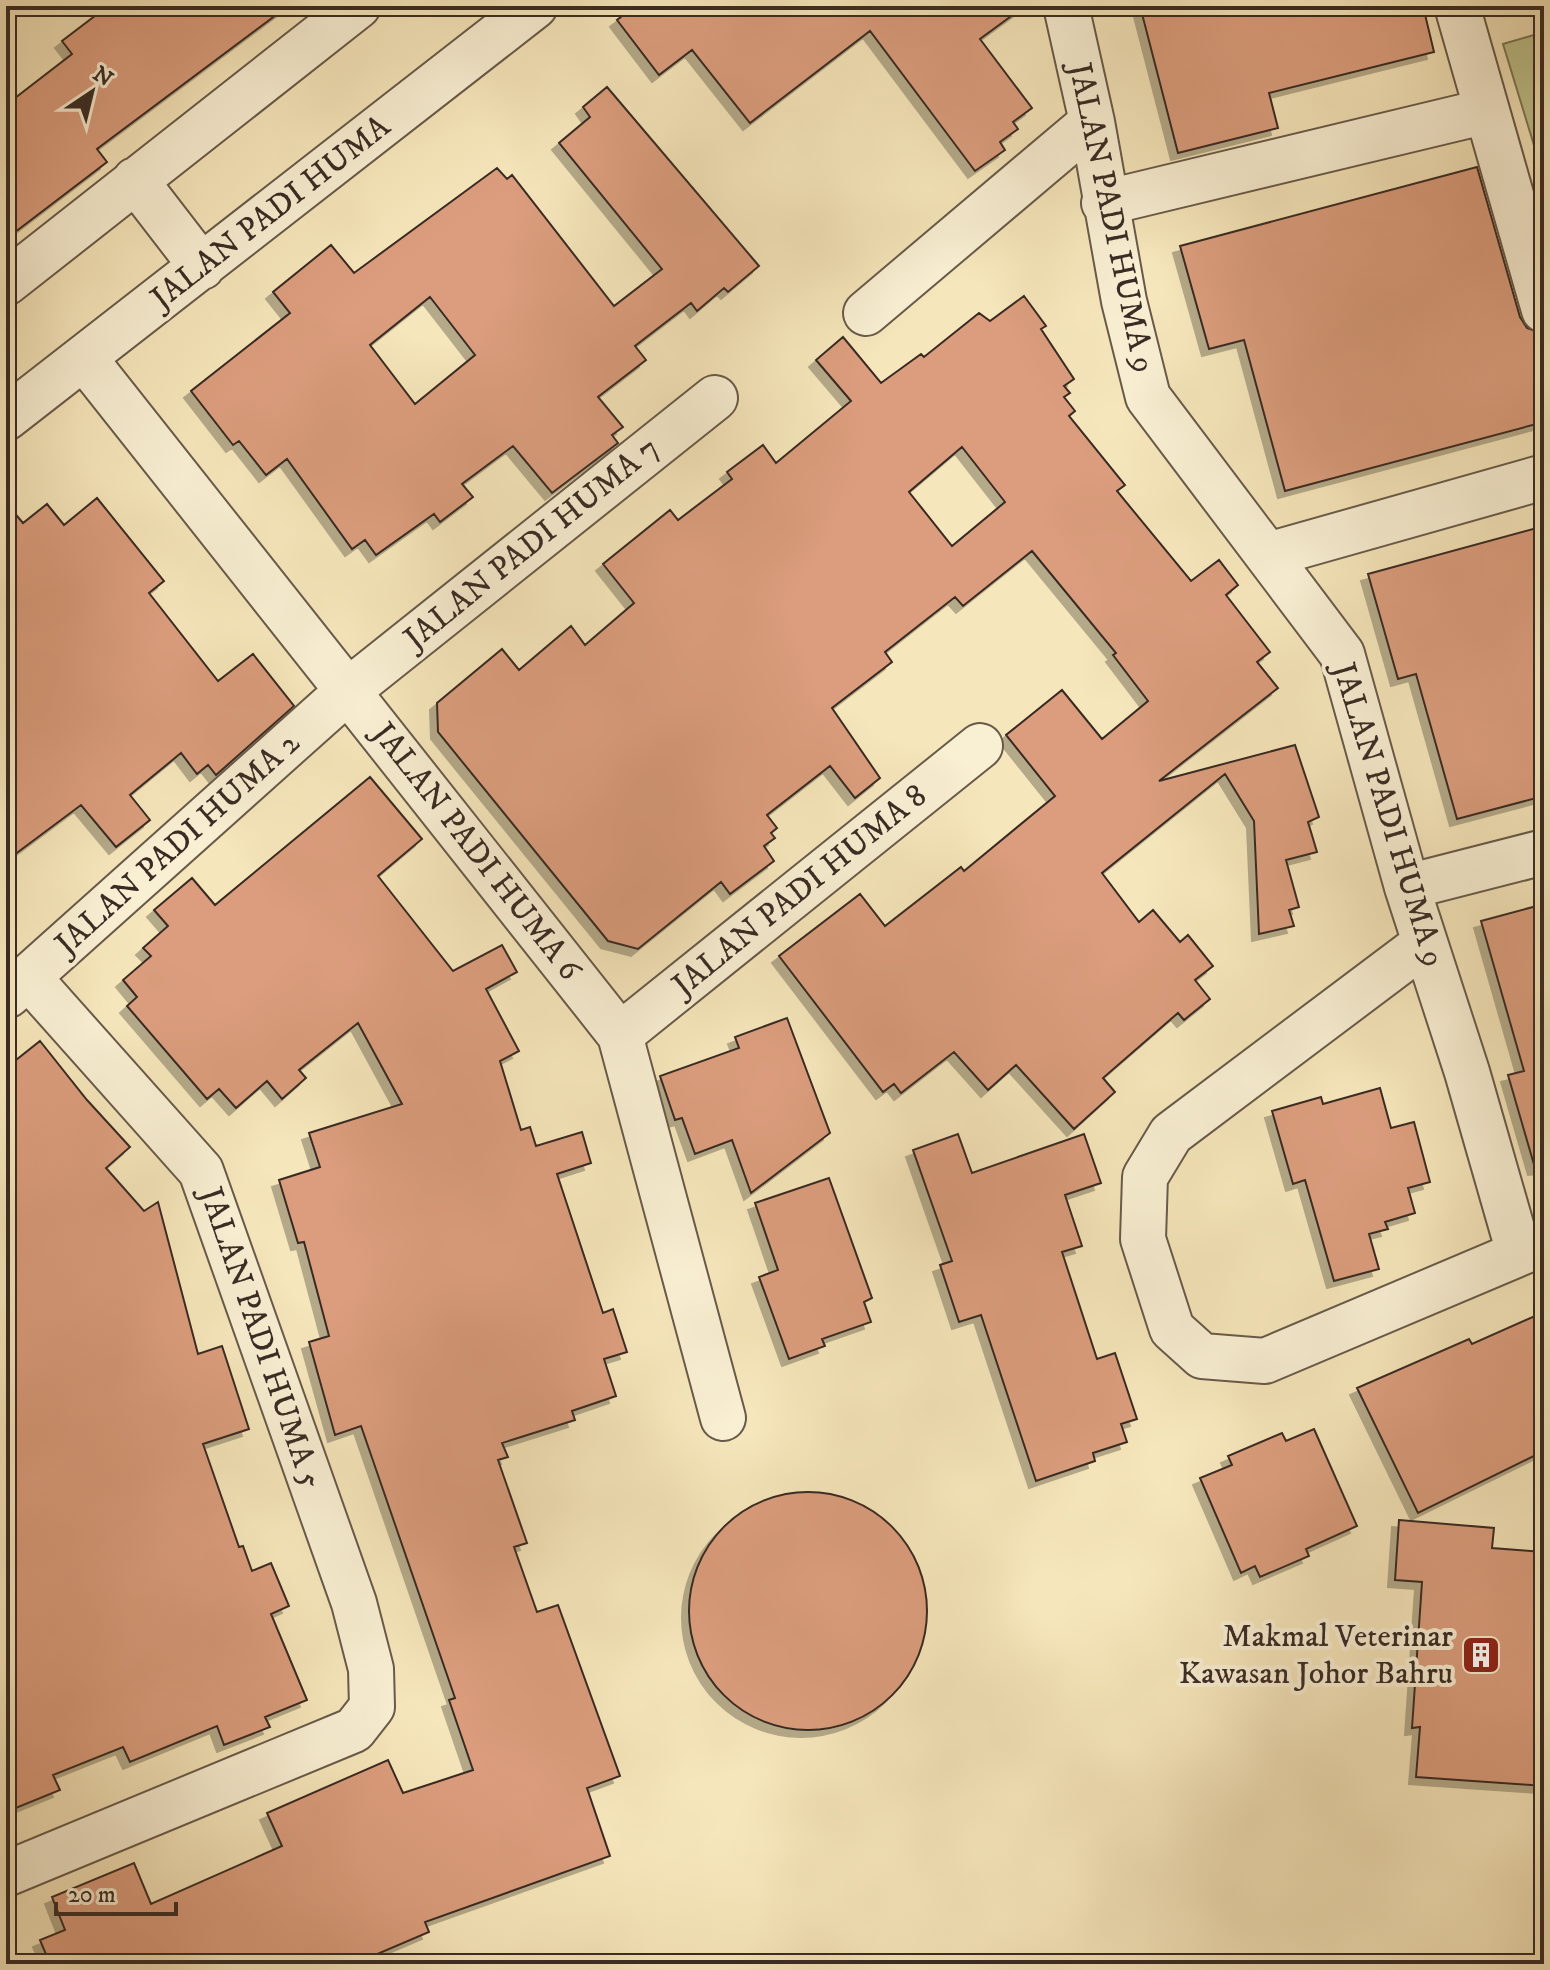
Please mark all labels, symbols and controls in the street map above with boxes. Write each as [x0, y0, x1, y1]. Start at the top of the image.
north arrow [52, 52, 132, 132]
street label: JALAN PADI HUMA 9 [1058, 57, 1163, 376]
text: N [87, 61, 118, 93]
street label: JALAN PADI HUMA [141, 107, 399, 321]
street label: JALAN PADI HUMA 7 [394, 429, 668, 661]
street label: JALAN PADI HUMA 9 [1322, 655, 1453, 972]
street label: JALAN PADI HUMA 6 [361, 713, 590, 990]
street label: JALAN PADI HUMA 2 [45, 723, 309, 966]
street label: JALAN PADI HUMA 8 [662, 776, 935, 1008]
street label: JALAN PADI HUMA 5 [189, 1180, 330, 1494]
place label: Makmal Veterinar Kawasan Johor Bahru [1179, 1617, 1453, 1694]
building icon: Makmal Veterinar Kawasan Johor Bahru [1460, 1634, 1502, 1676]
scale bar [56, 1866, 176, 1916]
text: 20 m [68, 1880, 116, 1910]

